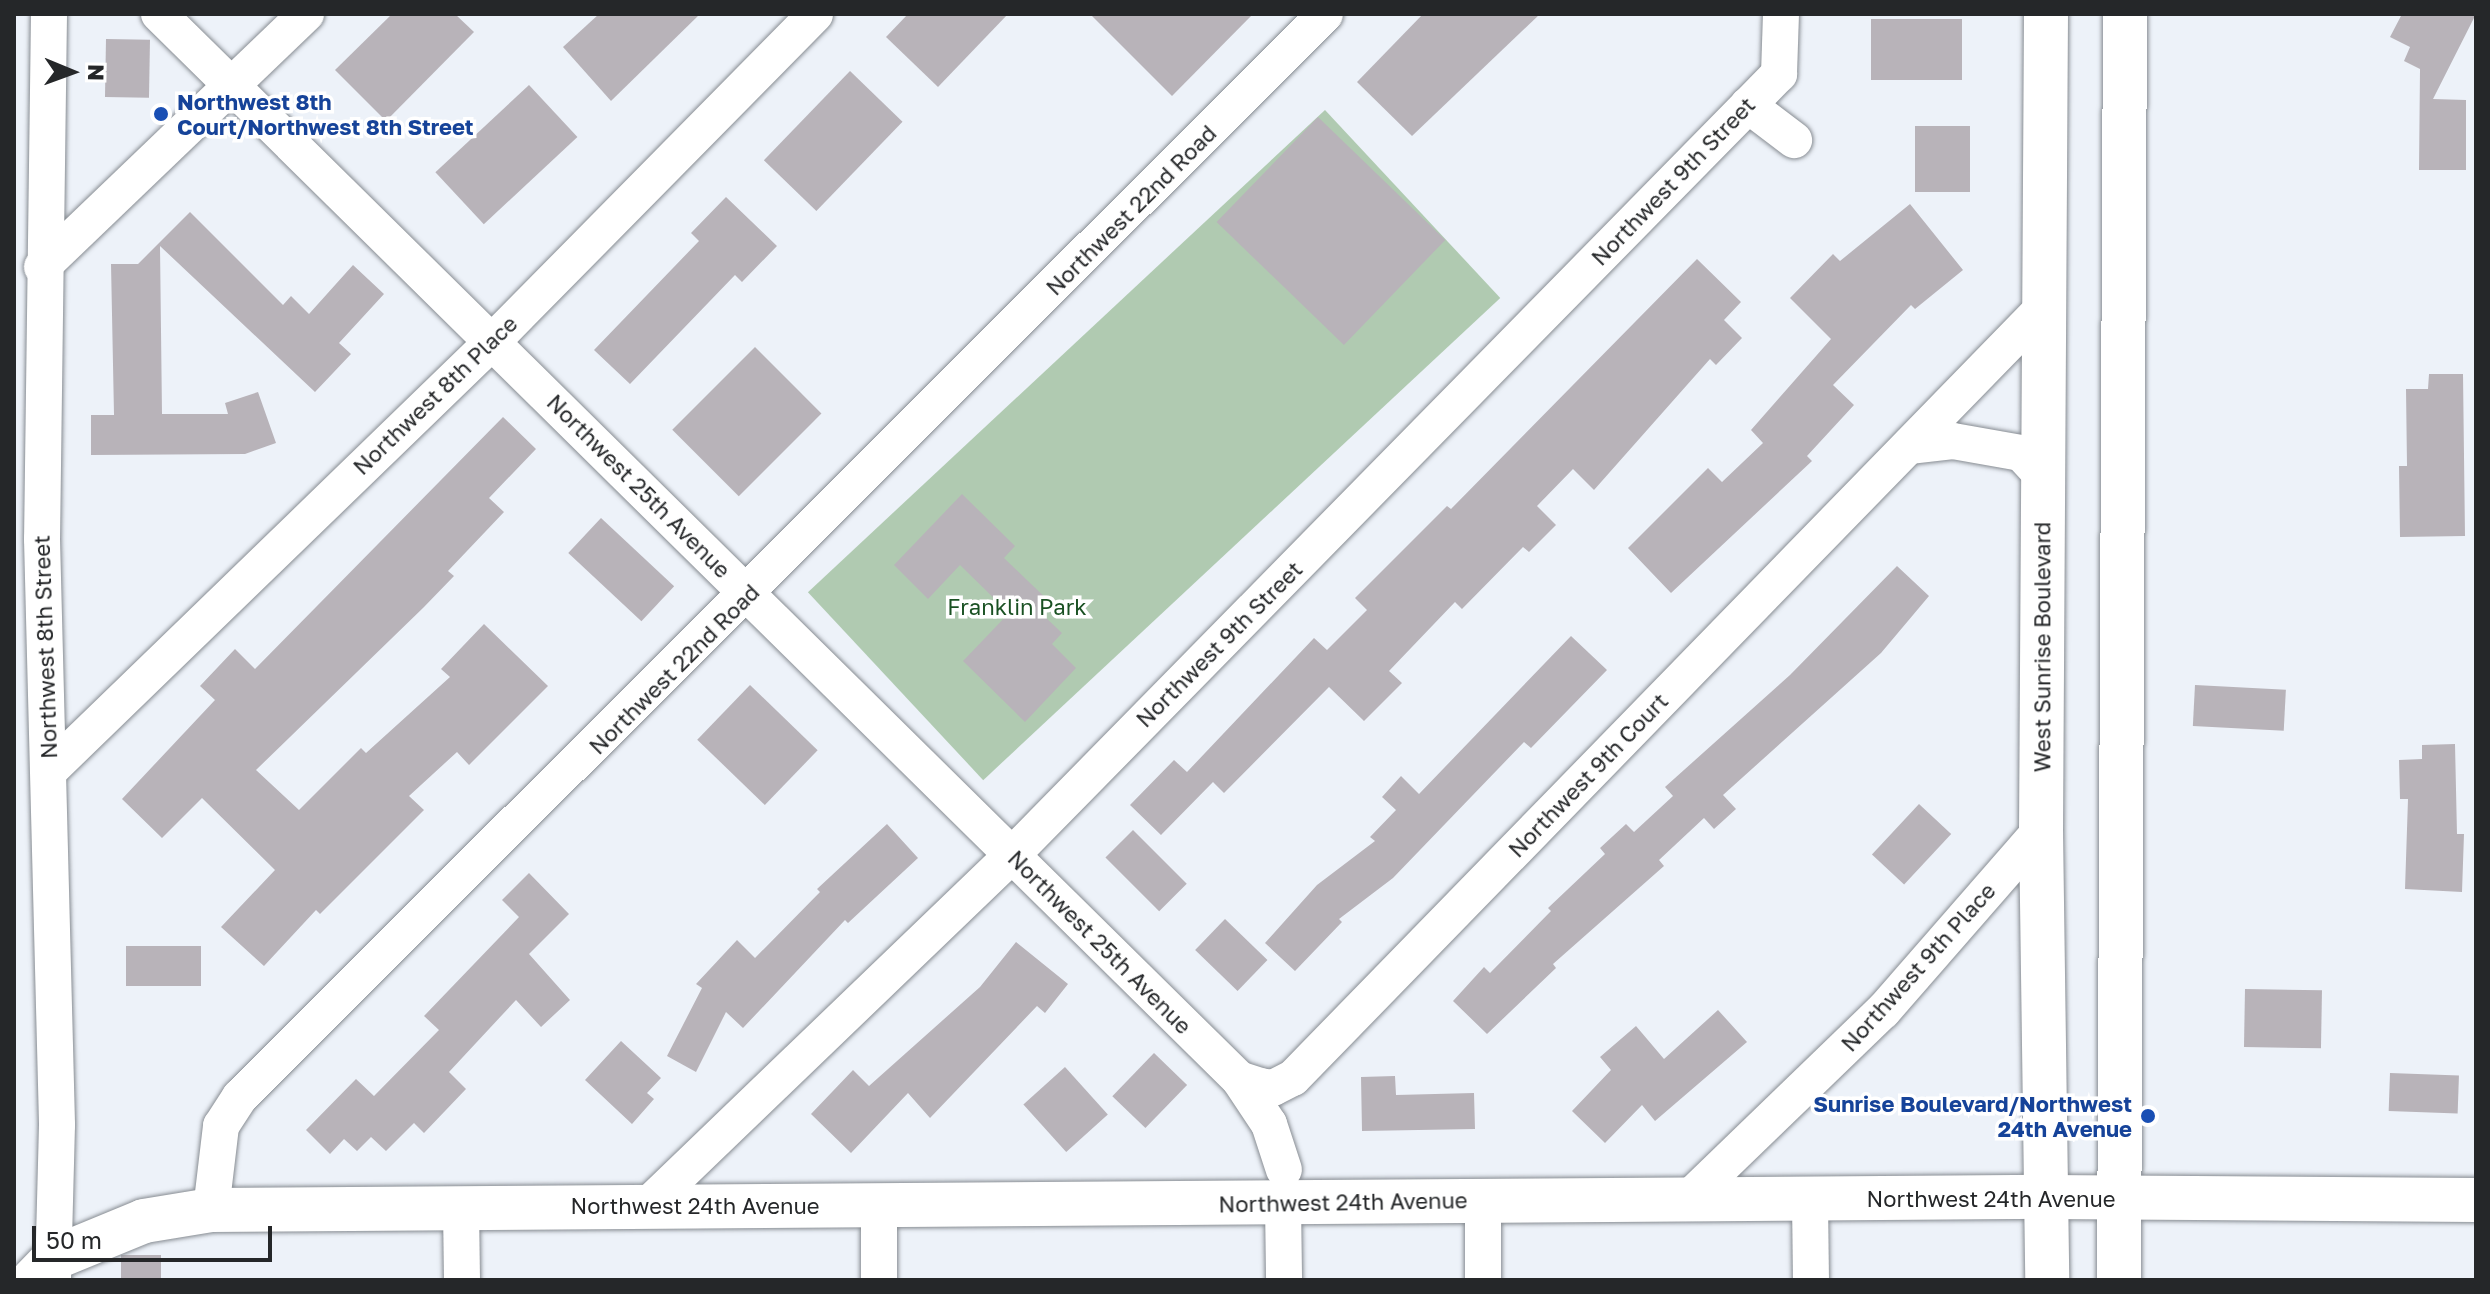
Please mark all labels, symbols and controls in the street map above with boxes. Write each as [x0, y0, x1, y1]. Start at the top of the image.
north arrow [32, 32, 112, 112]
text: N [83, 64, 110, 81]
place label: Northwest 8th Court/Northwest 8th Street [177, 88, 474, 140]
street label: Northwest 9th Street [1586, 91, 1760, 271]
marker: Northwest 8th Court/Northwest 8th Street [152, 105, 170, 123]
street label: Northwest 22nd Road [1041, 120, 1221, 300]
street label: Northwest 8th Place [348, 310, 522, 480]
street label: Northwest 25th Avenue [542, 389, 736, 583]
street label: West Sunrise Boulevard [2029, 522, 2055, 772]
street label: Northwest 8th Street [28, 535, 62, 759]
street label: Northwest 9th Street [1131, 556, 1307, 732]
street label: Northwest 22nd Road [584, 579, 764, 759]
park label: Franklin Park [947, 594, 1087, 620]
street label: Northwest 9th Court [1503, 687, 1673, 863]
street label: Northwest 25th Avenue [1003, 845, 1197, 1039]
street label: Northwest 9th Place [1836, 877, 2000, 1057]
place label: Sunrise Boulevard/Northwest 24th Avenue [1813, 1090, 2132, 1142]
marker: Sunrise Boulevard/Northwest 24th Avenue [2139, 1107, 2157, 1125]
street label: Northwest 24th Avenue [1866, 1186, 2116, 1212]
street label: Northwest 24th Avenue [1218, 1187, 1468, 1217]
street label: Northwest 24th Avenue [570, 1193, 820, 1219]
scale bar [36, 1210, 276, 1260]
text: 50 m [46, 1225, 102, 1254]

